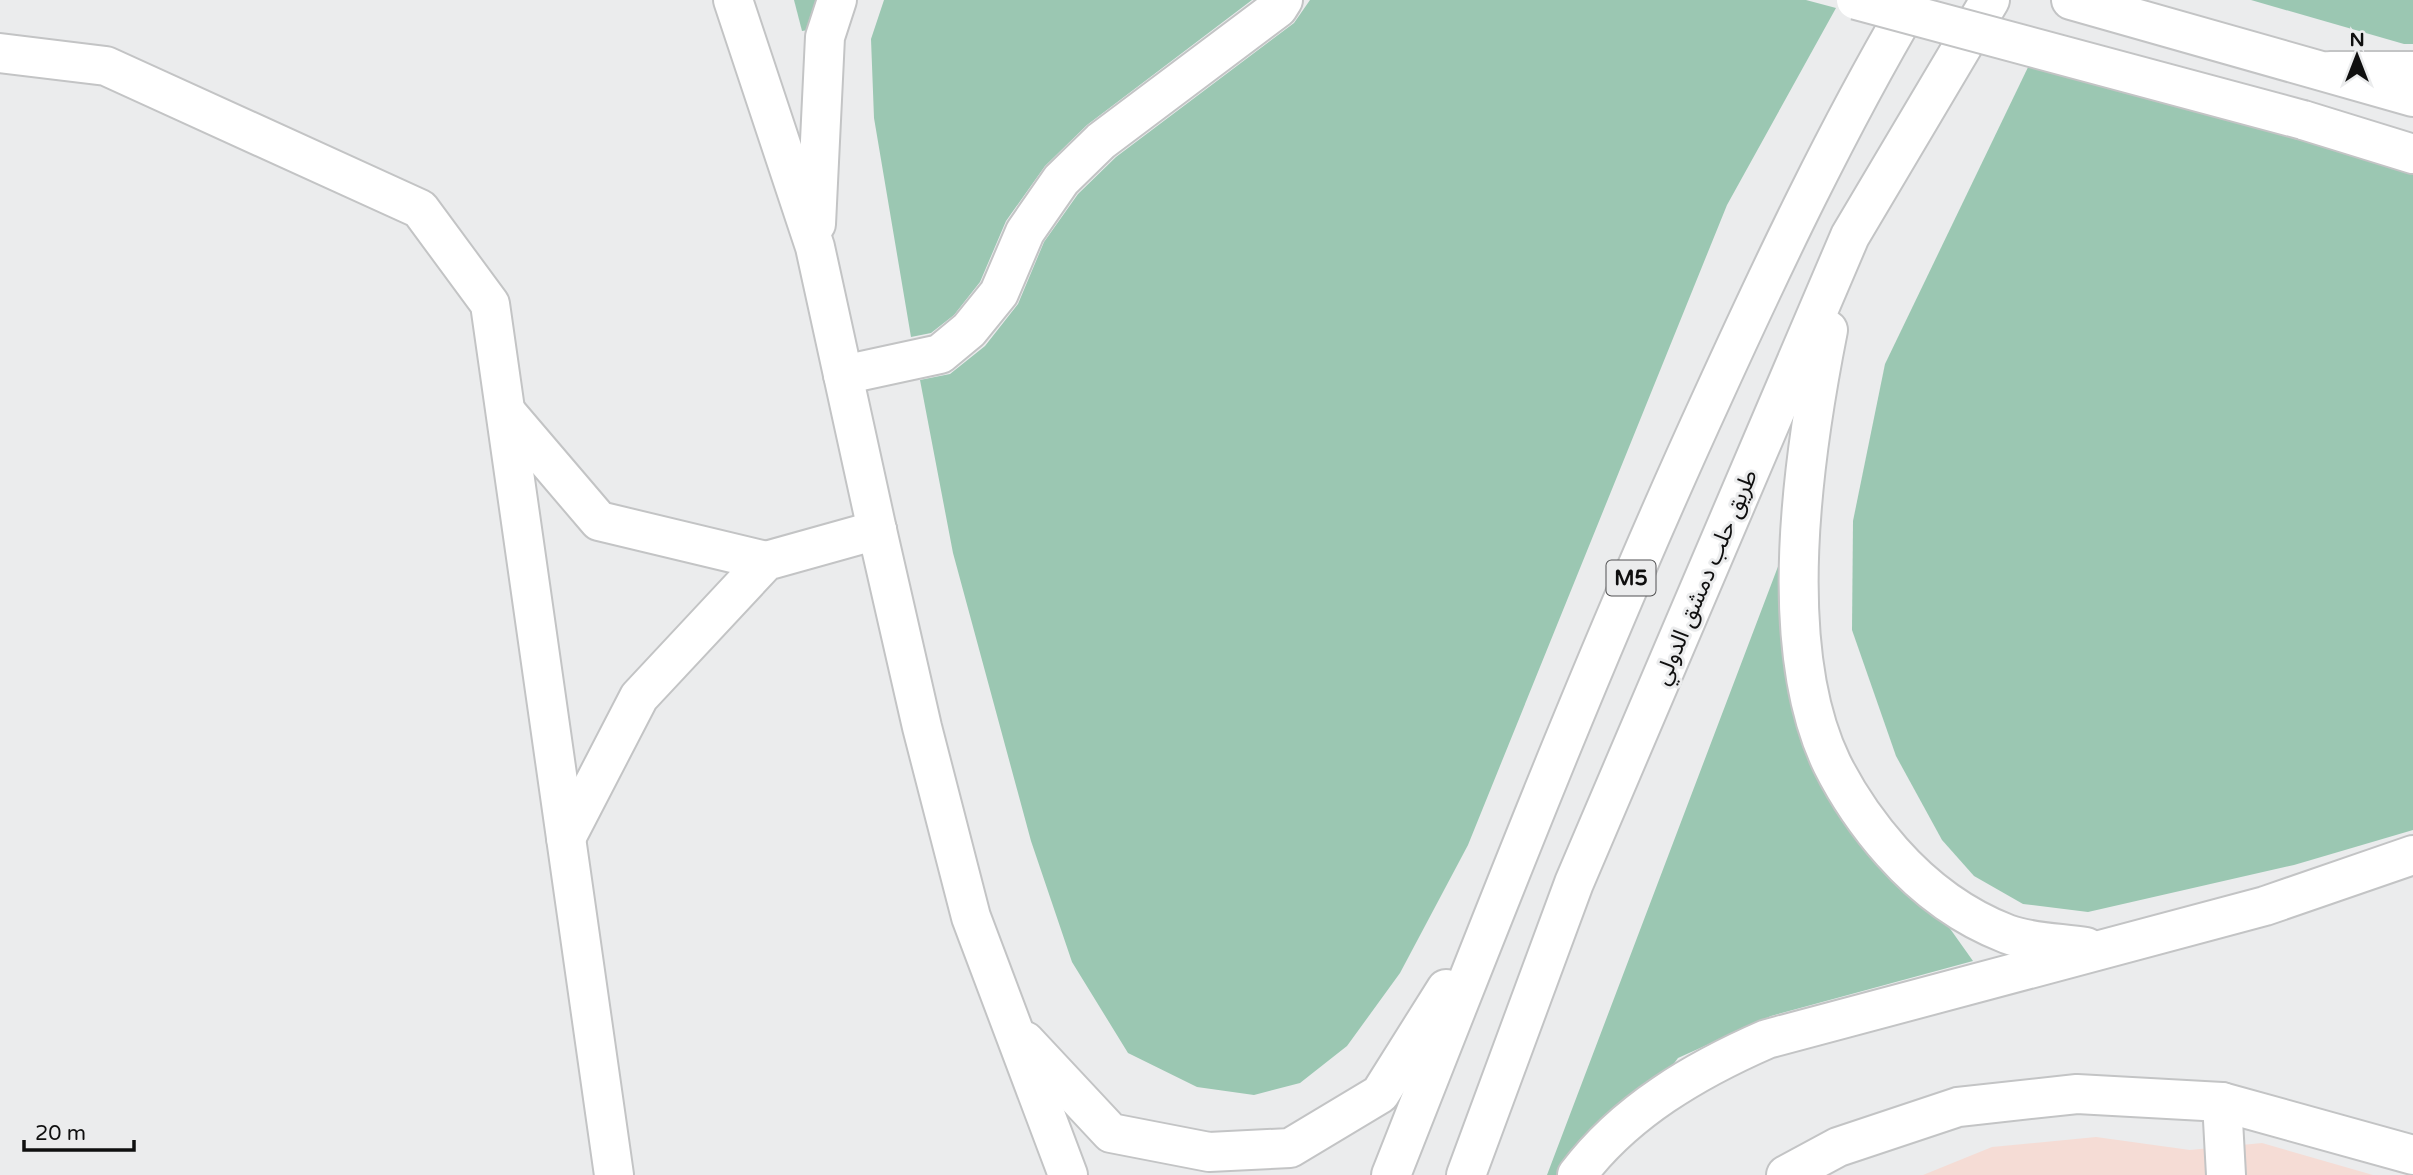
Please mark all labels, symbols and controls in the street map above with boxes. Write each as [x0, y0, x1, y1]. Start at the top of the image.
north arrow [2322, 21, 2392, 91]
text: N [2349, 29, 2365, 51]
street label: طريق حلب دمشق الدولي [1648, 466, 1766, 690]
road number: M5 [1606, 560, 1656, 596]
scale bar [24, 1108, 135, 1152]
text: 20 m [35, 1121, 86, 1146]

